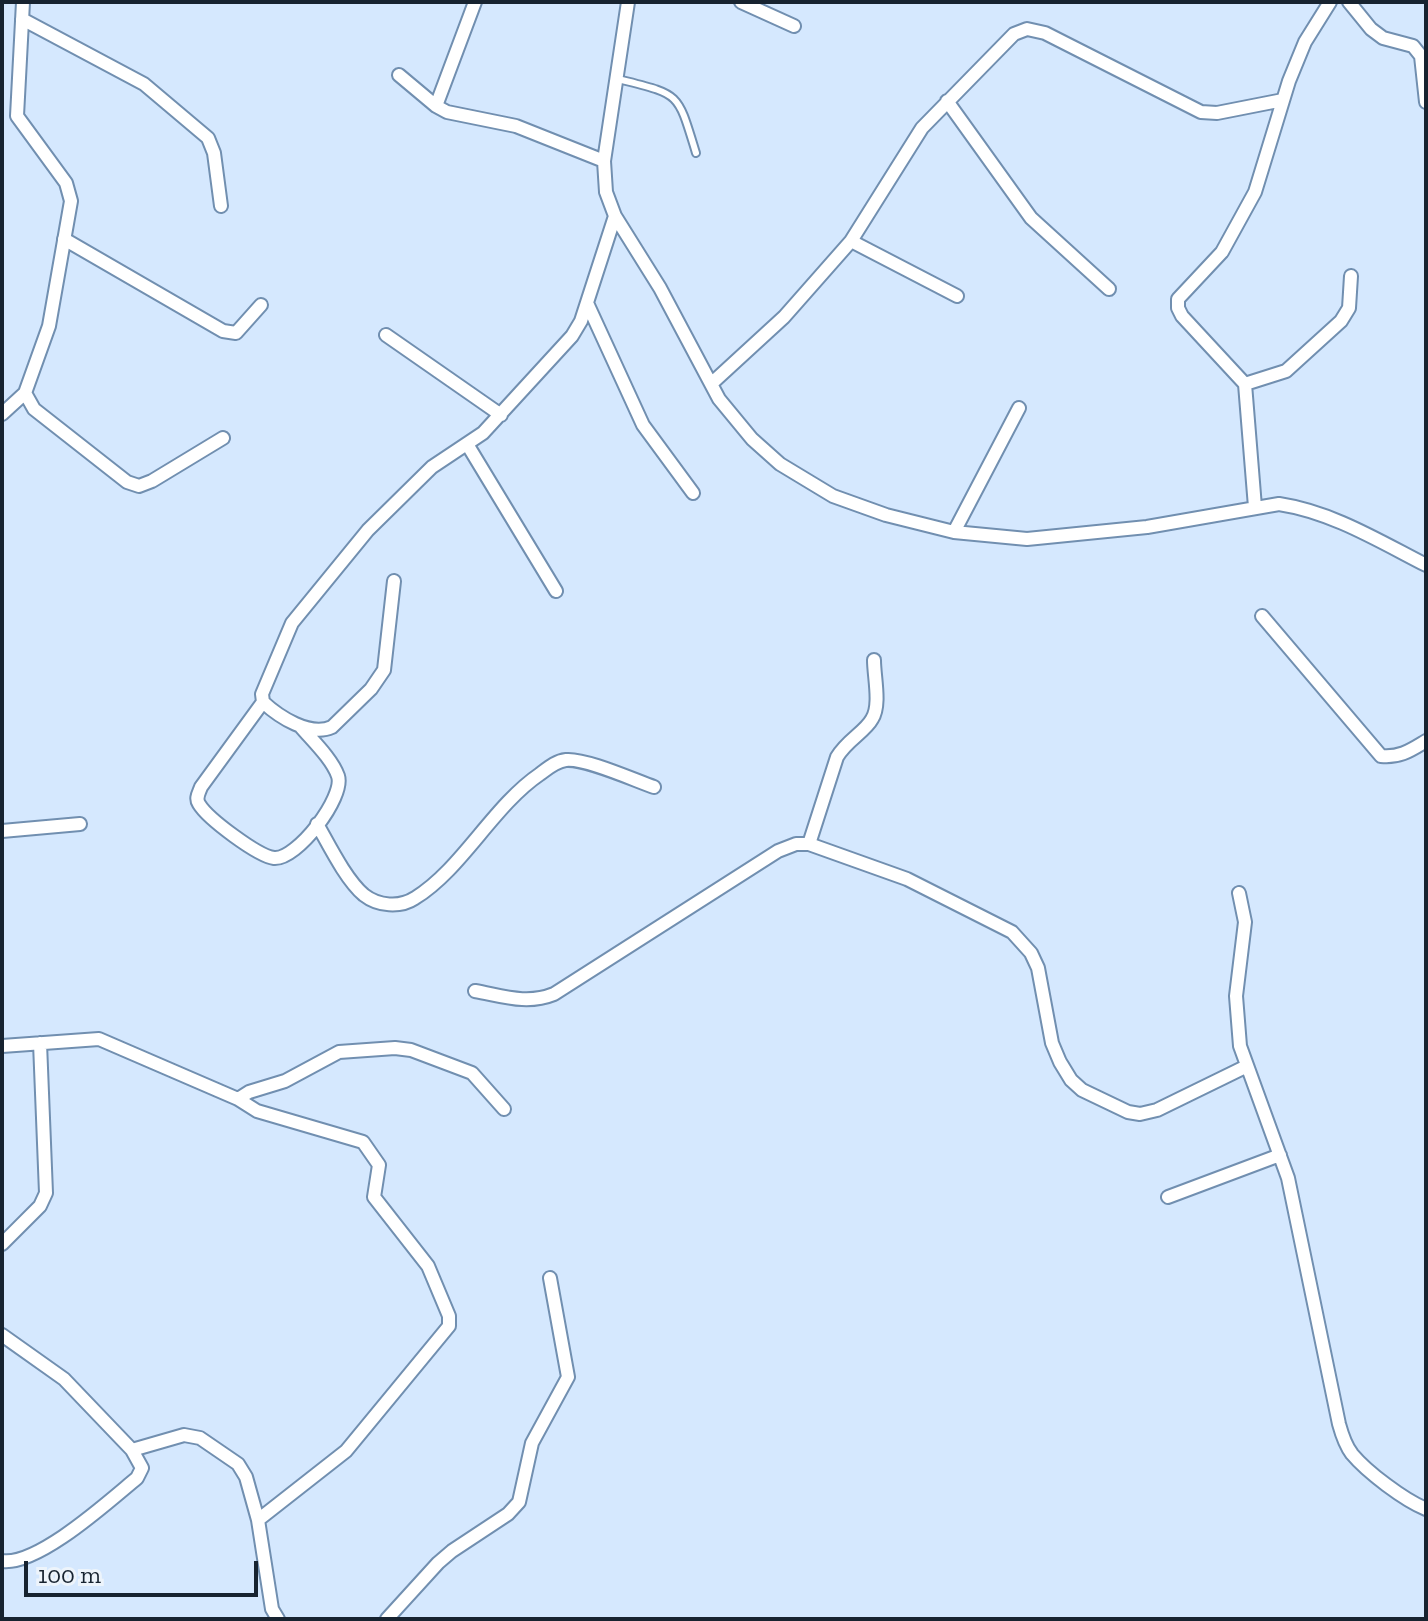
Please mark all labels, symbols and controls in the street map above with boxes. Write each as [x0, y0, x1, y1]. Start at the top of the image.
scale bar [28, 1545, 262, 1595]
text: 100 m [38, 1560, 101, 1589]

